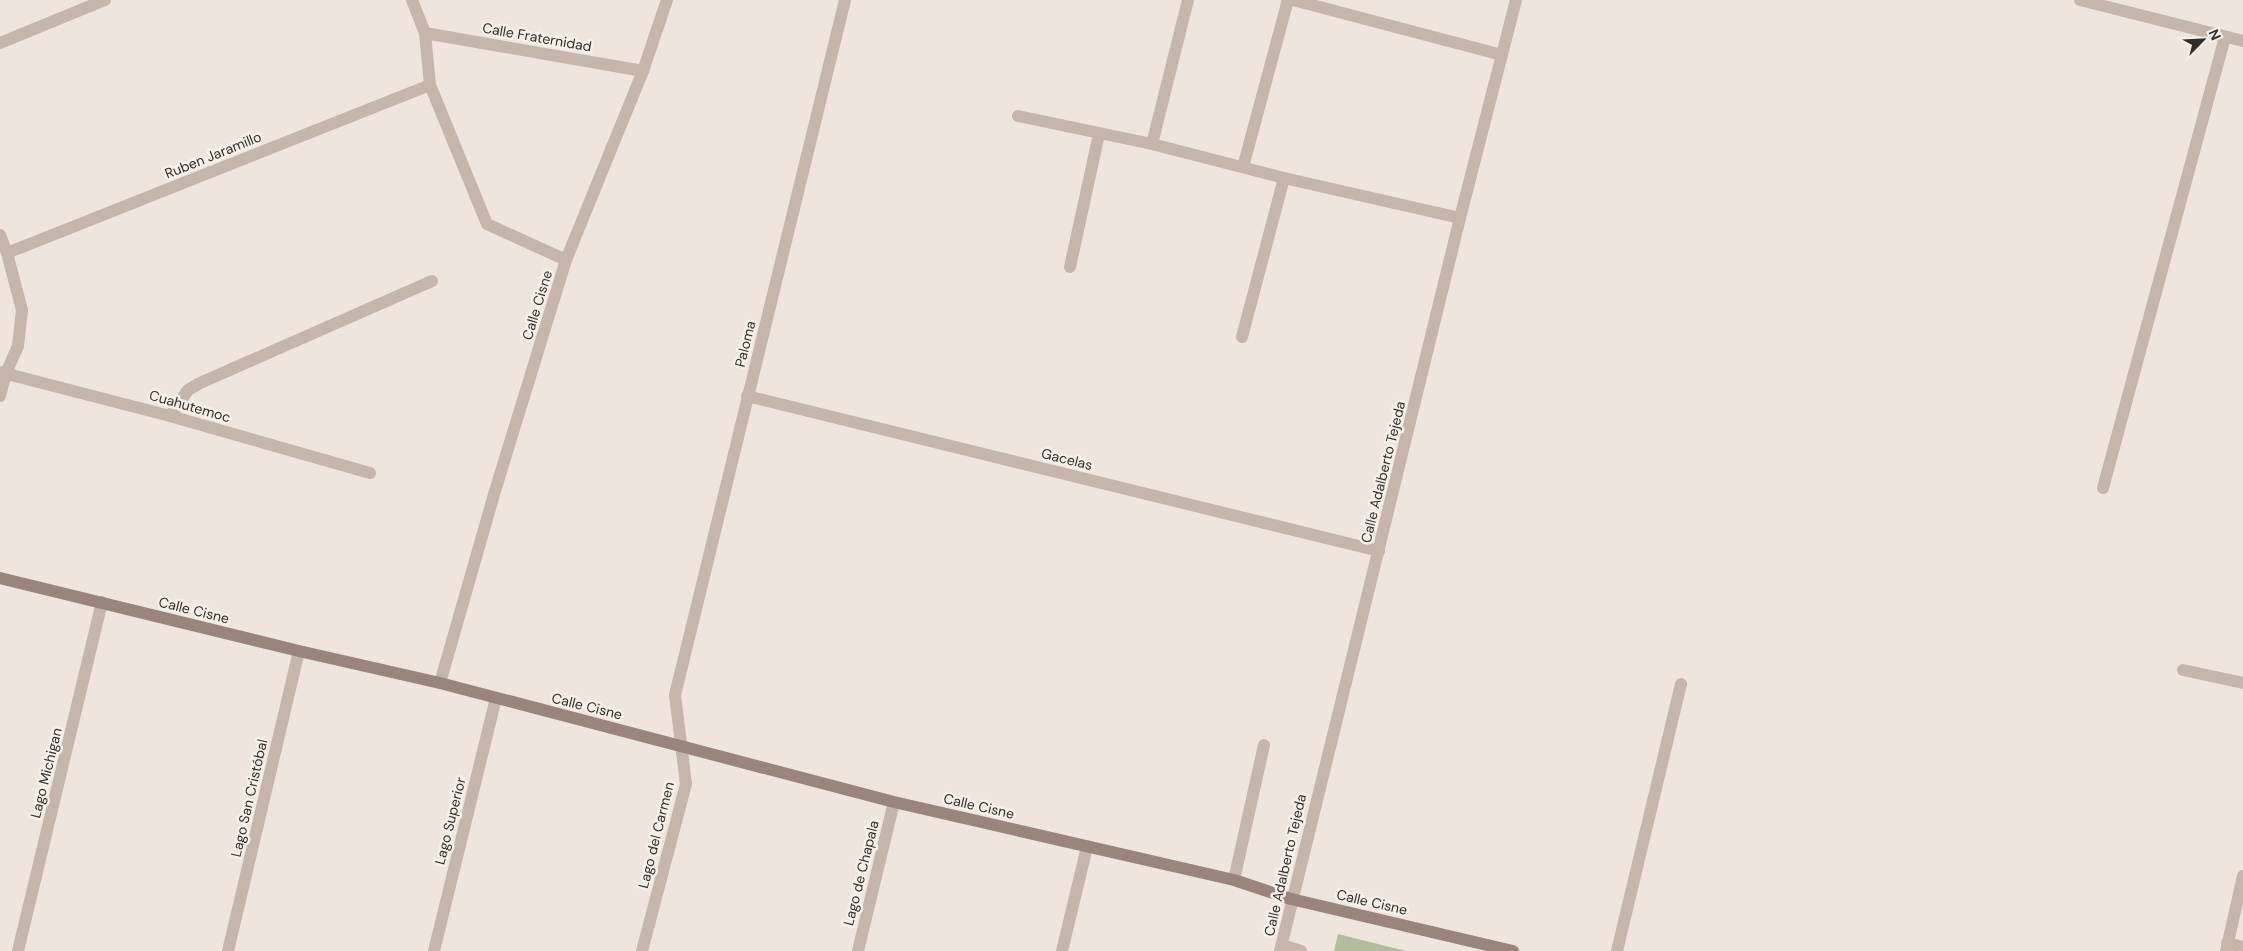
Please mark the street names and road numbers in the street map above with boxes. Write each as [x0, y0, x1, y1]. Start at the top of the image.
street label: Calle Fraternidad [481, 19, 593, 55]
street label: Ruben Jaramillo [162, 127, 264, 183]
street label: Calle Cisne [518, 268, 556, 342]
street label: Paloma [731, 319, 759, 369]
street label: Cuahutemoc [147, 386, 233, 426]
street label: Calle Adalberto Tejeda [1357, 399, 1409, 545]
street label: Gacelas [1040, 444, 1094, 474]
street label: Calle Cisne [157, 593, 231, 627]
street label: Calle Cisne [550, 689, 624, 723]
street label: Lago Michigan [26, 726, 66, 820]
street label: Lago San Cristóbal [227, 737, 271, 859]
street label: Lago Superior [430, 775, 470, 867]
street label: Lago del Carmen [634, 780, 678, 890]
street label: Calle Cisne [942, 789, 1016, 823]
street label: Calle Adalberto Tejeda [1260, 792, 1310, 938]
street label: Lago de Chapala [839, 819, 883, 927]
street label: Calle Cisne [1335, 885, 1409, 919]

